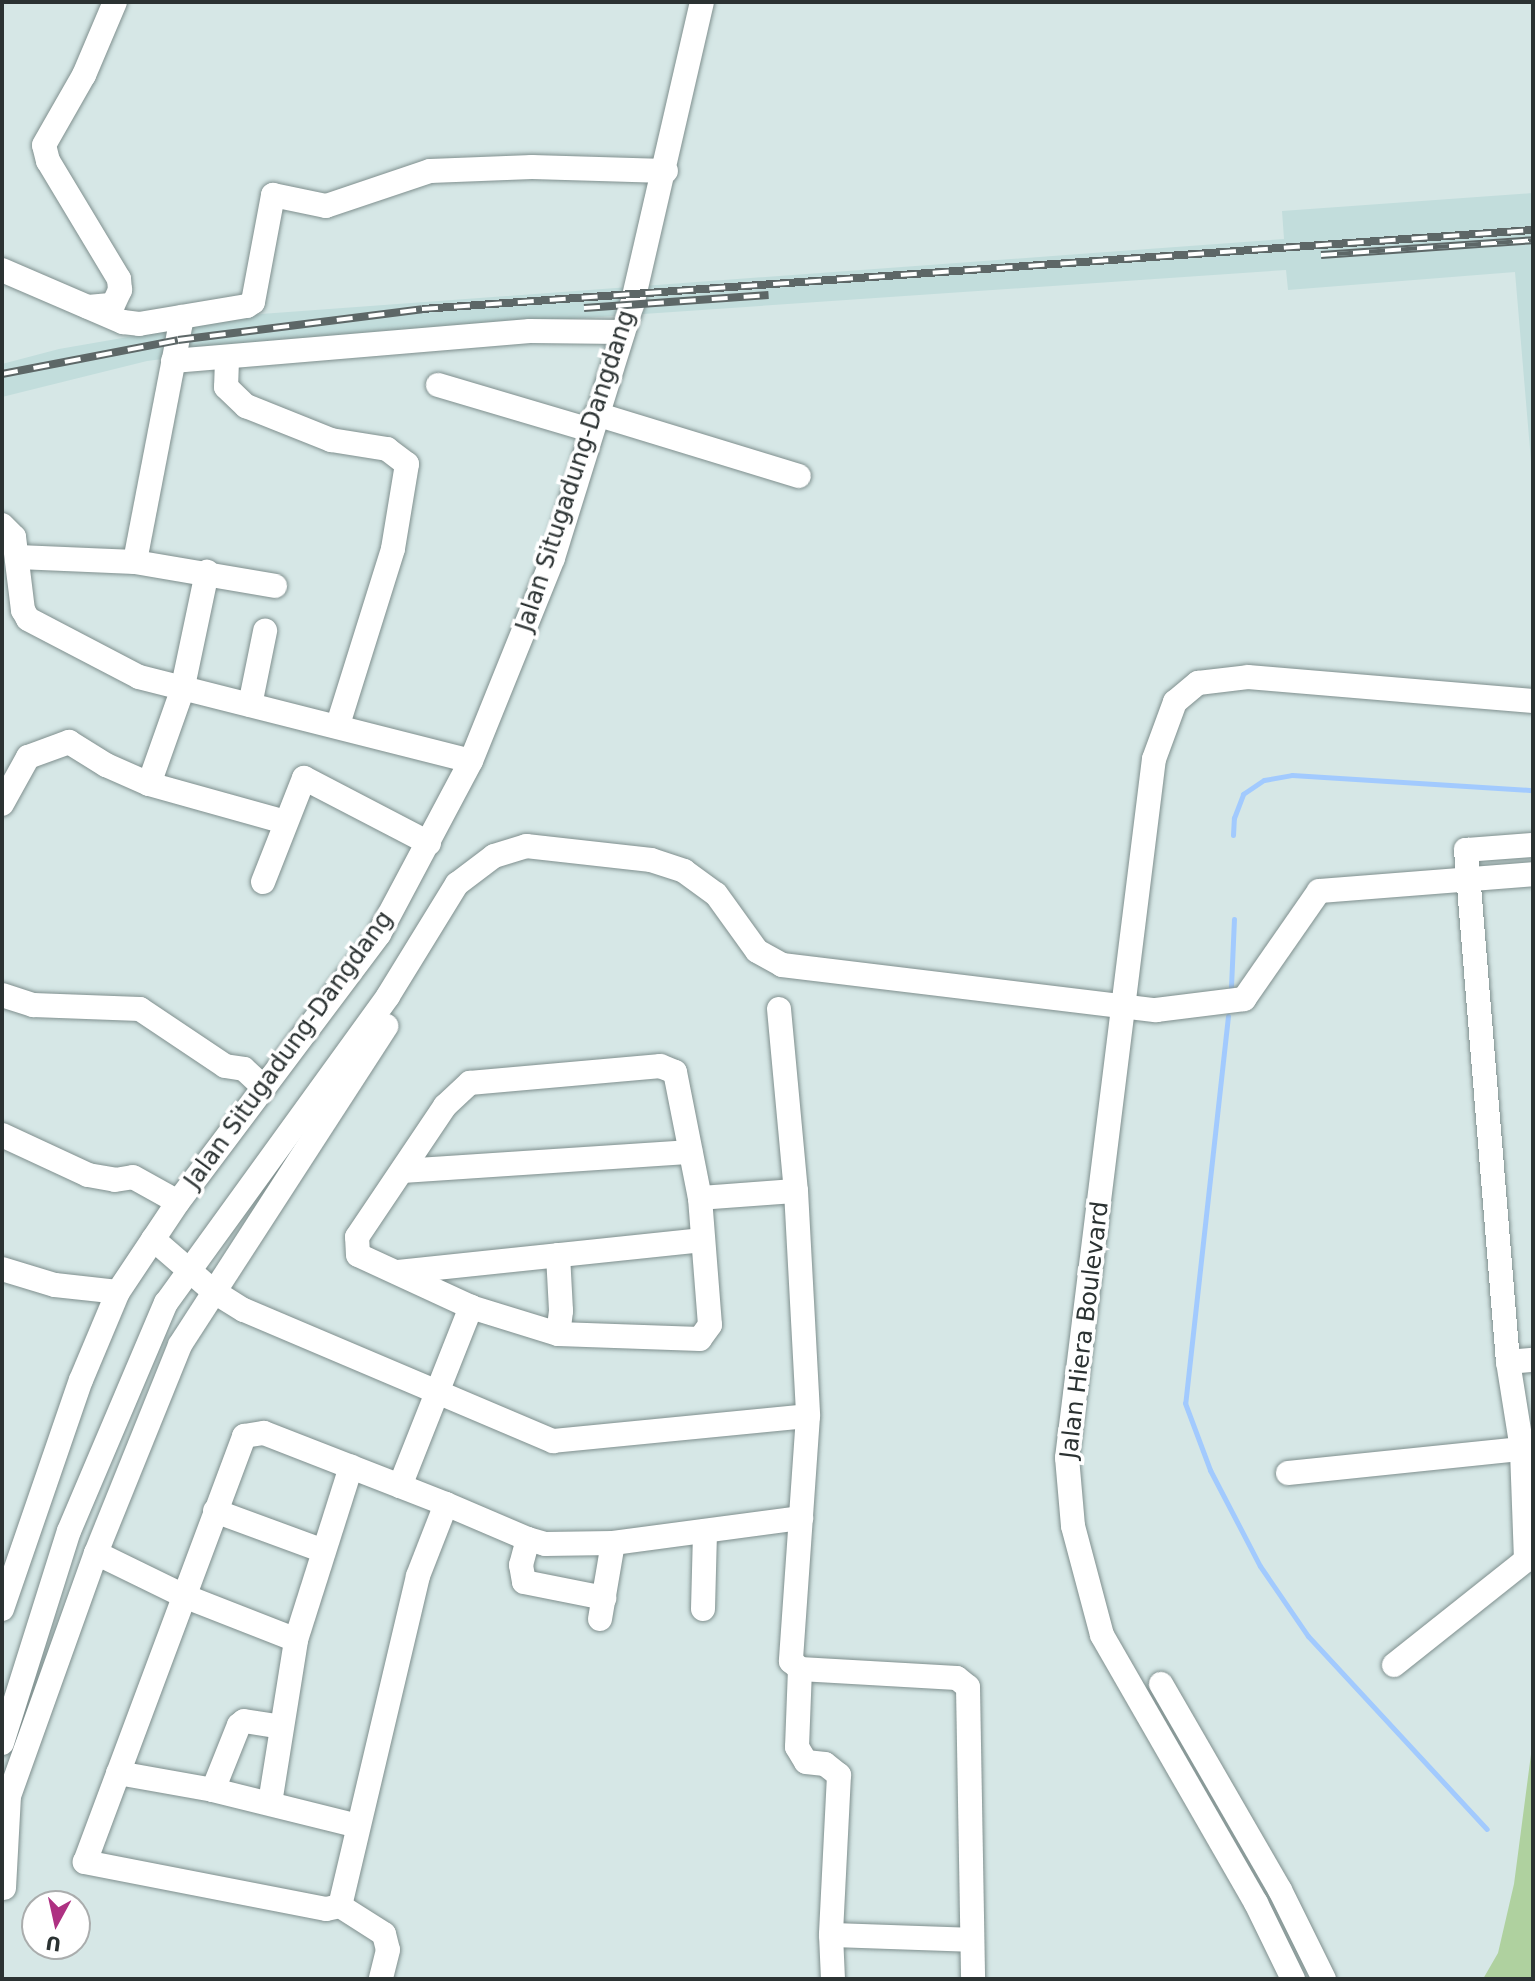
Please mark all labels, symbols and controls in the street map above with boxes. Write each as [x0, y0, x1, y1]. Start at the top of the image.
street label: Jalan Situgadung-Dangdang [510, 307, 642, 635]
street label: Jalan Situgadung-Dangdang [179, 906, 399, 1194]
street label: Jalan Hiera Boulevard [1055, 1200, 1115, 1460]
north arrow [21, 1890, 91, 1960]
text: U [44, 1932, 63, 1956]

